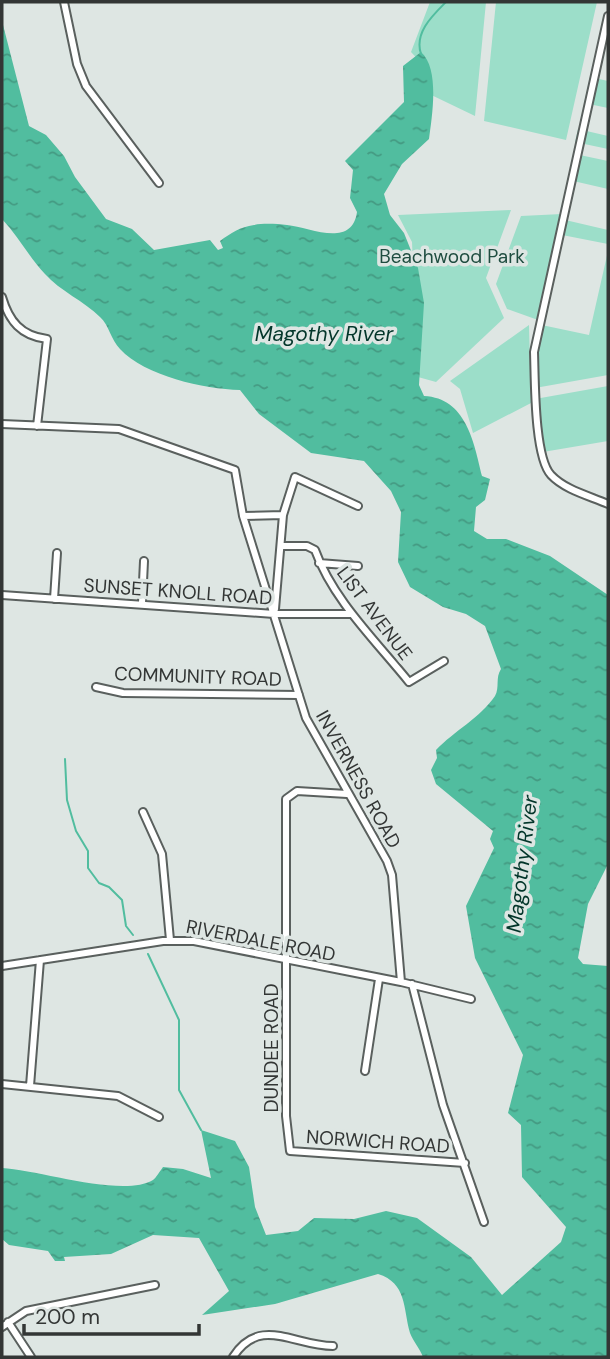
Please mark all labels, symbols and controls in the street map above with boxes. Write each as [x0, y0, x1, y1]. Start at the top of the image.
park label: Beachwood Park [379, 244, 525, 269]
water label: Magothy River [255, 320, 394, 348]
street label: LIST AVENUE [331, 561, 418, 665]
street label: SUNSET KNOLL ROAD [83, 572, 273, 611]
street label: COMMUNITY ROAD [114, 661, 282, 692]
street label: INVERNESS ROAD [310, 706, 407, 853]
water label: Magothy River [500, 792, 544, 934]
street label: RIVERDALE ROAD [184, 914, 338, 967]
street label: DUNDEE ROAD [259, 984, 284, 1112]
street label: NORWICH ROAD [305, 1124, 451, 1159]
scale bar [24, 1292, 200, 1336]
text: 200 m [35, 1303, 100, 1331]

